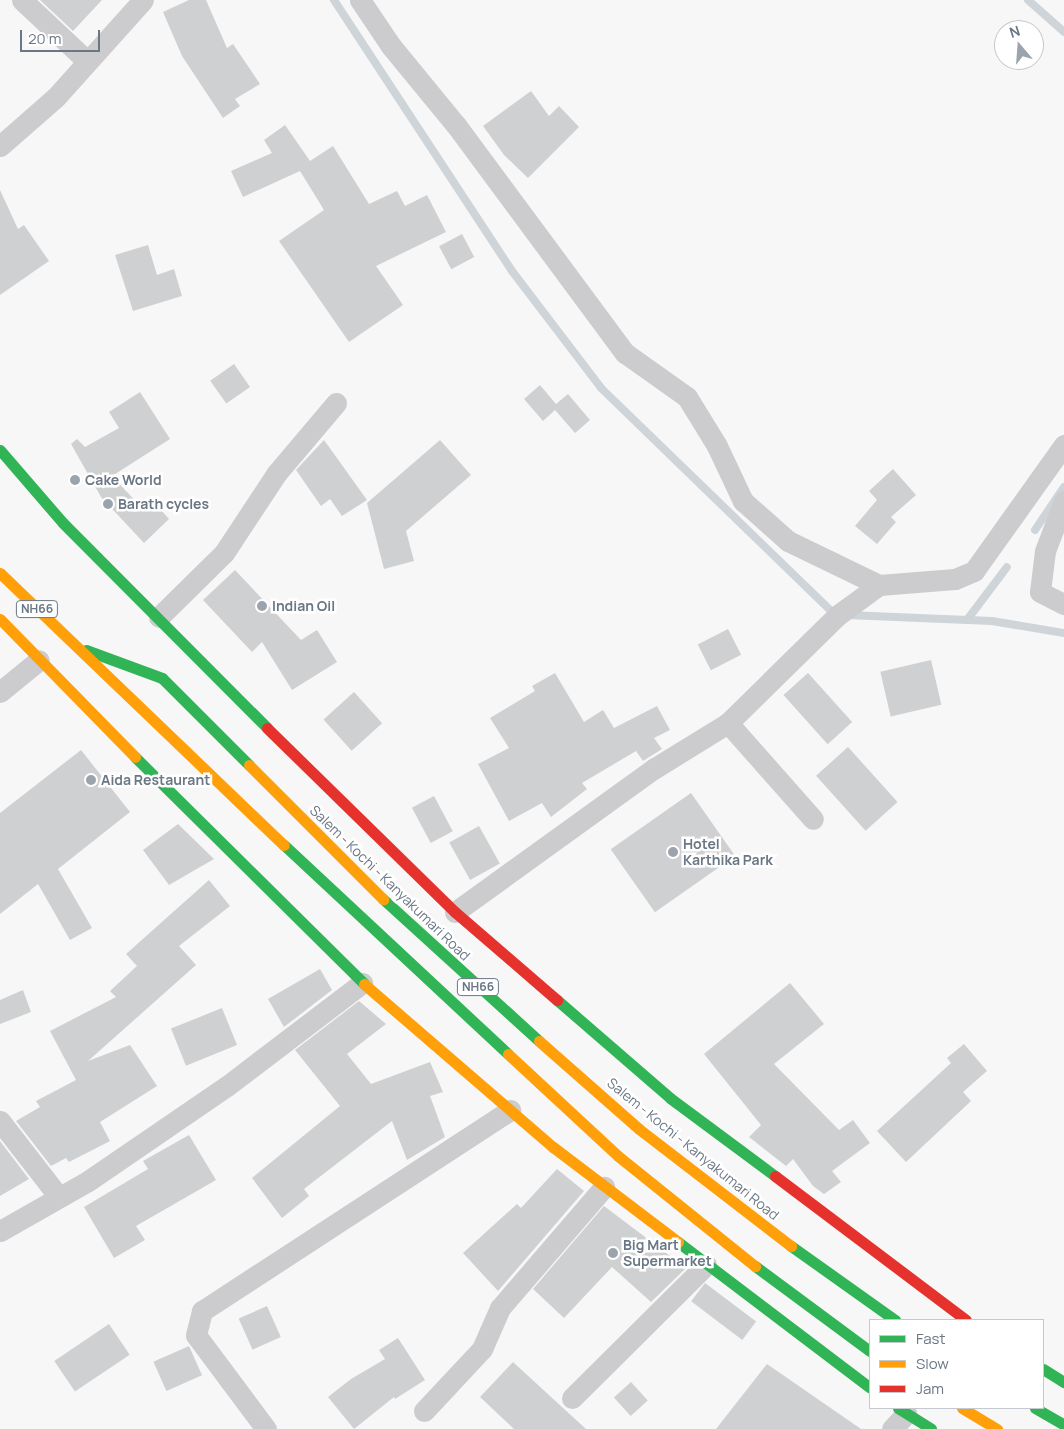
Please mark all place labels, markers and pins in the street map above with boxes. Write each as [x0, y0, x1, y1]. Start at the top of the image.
place label: Cake World [85, 472, 162, 488]
marker: Cake World [69, 474, 81, 486]
place label: Barath cycles [118, 496, 209, 512]
marker: Barath cycles [102, 498, 114, 510]
place label: Indian Oil [272, 598, 335, 614]
marker: Indian Oil [256, 600, 268, 612]
place label: Aida Restaurant [101, 772, 210, 788]
marker: Aida Restaurant [85, 774, 97, 786]
place label: Hotel Karthika Park [683, 836, 773, 869]
marker: Hotel Karthika Park [667, 846, 679, 858]
place label: Big Mart Supermarket [623, 1237, 712, 1270]
marker: Big Mart Supermarket [607, 1247, 619, 1259]

